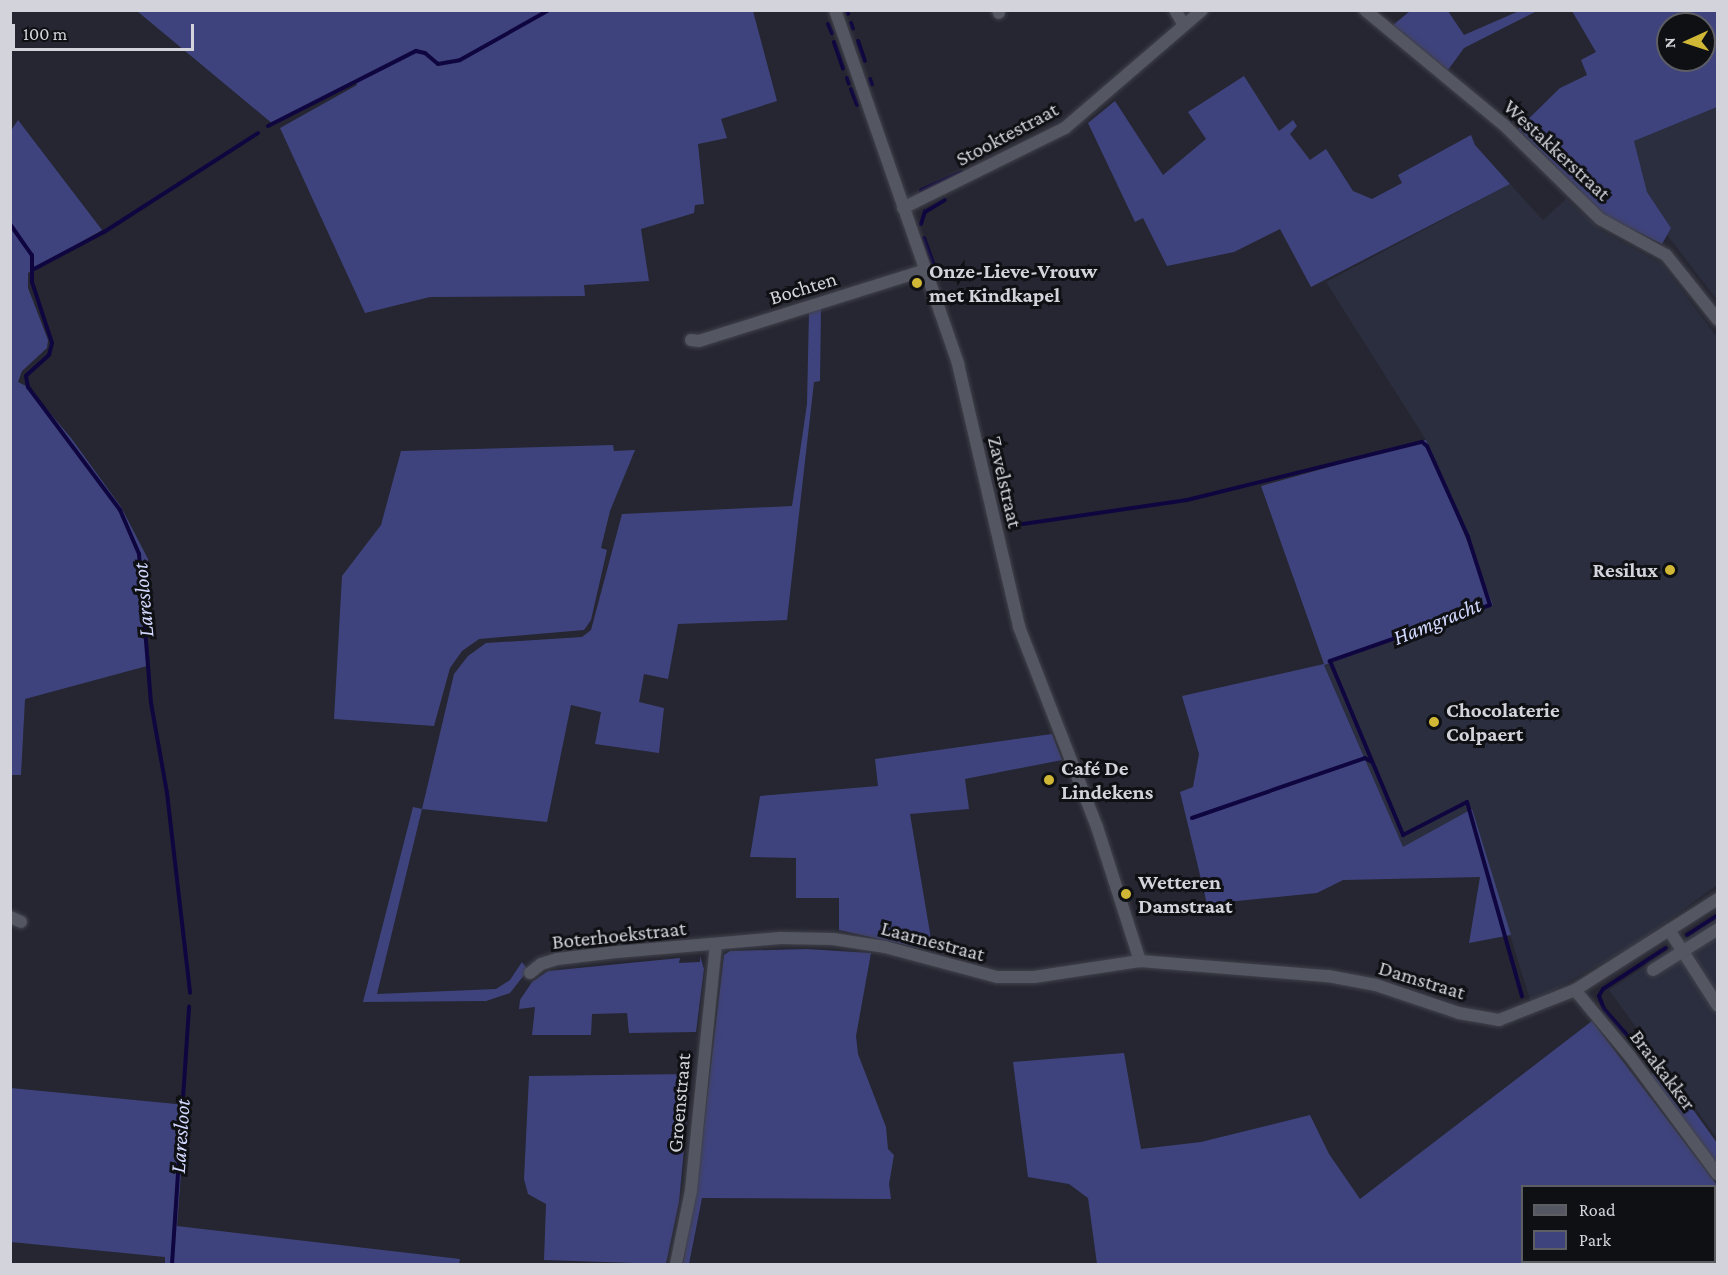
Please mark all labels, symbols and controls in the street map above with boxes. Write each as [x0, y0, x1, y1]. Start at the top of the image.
scale bar [15, 12, 196, 50]
north arrow [1656, 12, 1716, 72]
text: 100 m [23, 24, 67, 44]
text: N [1661, 37, 1678, 49]
street label: Westakkerstraat [1498, 94, 1616, 206]
street label: Stooktestraat [952, 97, 1062, 171]
place label: Onze-Lieve-Vrouw met Kindkapel [929, 258, 1097, 308]
street label: Bochten [766, 266, 840, 310]
marker: Onze-Lieve-Vrouw met Kindkapel [910, 276, 924, 290]
street label: Zavelstraat [982, 434, 1028, 530]
place label: Resilux [1592, 557, 1658, 583]
water label: Laresloot [127, 562, 159, 638]
marker: Resilux [1663, 563, 1677, 577]
water label: Hamgracht [1389, 591, 1485, 651]
place label: Chocolaterie Colpaert [1446, 697, 1560, 747]
marker: Chocolaterie Colpaert [1427, 715, 1441, 729]
place label: Café De Lindekens [1061, 755, 1153, 805]
marker: Café De Lindekens [1042, 773, 1056, 787]
place label: Wetteren Damstraat [1138, 869, 1233, 919]
marker: Wetteren Damstraat [1119, 887, 1133, 901]
street label: Boterhoekstraat [551, 915, 687, 955]
street label: Laarnestraat [878, 915, 988, 967]
street label: Damstraat [1376, 955, 1468, 1005]
street label: Braakakker [1625, 1025, 1701, 1115]
street label: Groenstraat [662, 1052, 696, 1154]
water label: Laresloot [164, 1098, 196, 1174]
legend [1521, 1185, 1716, 1263]
text: Road [1579, 1200, 1616, 1220]
text: Park [1579, 1230, 1611, 1250]

